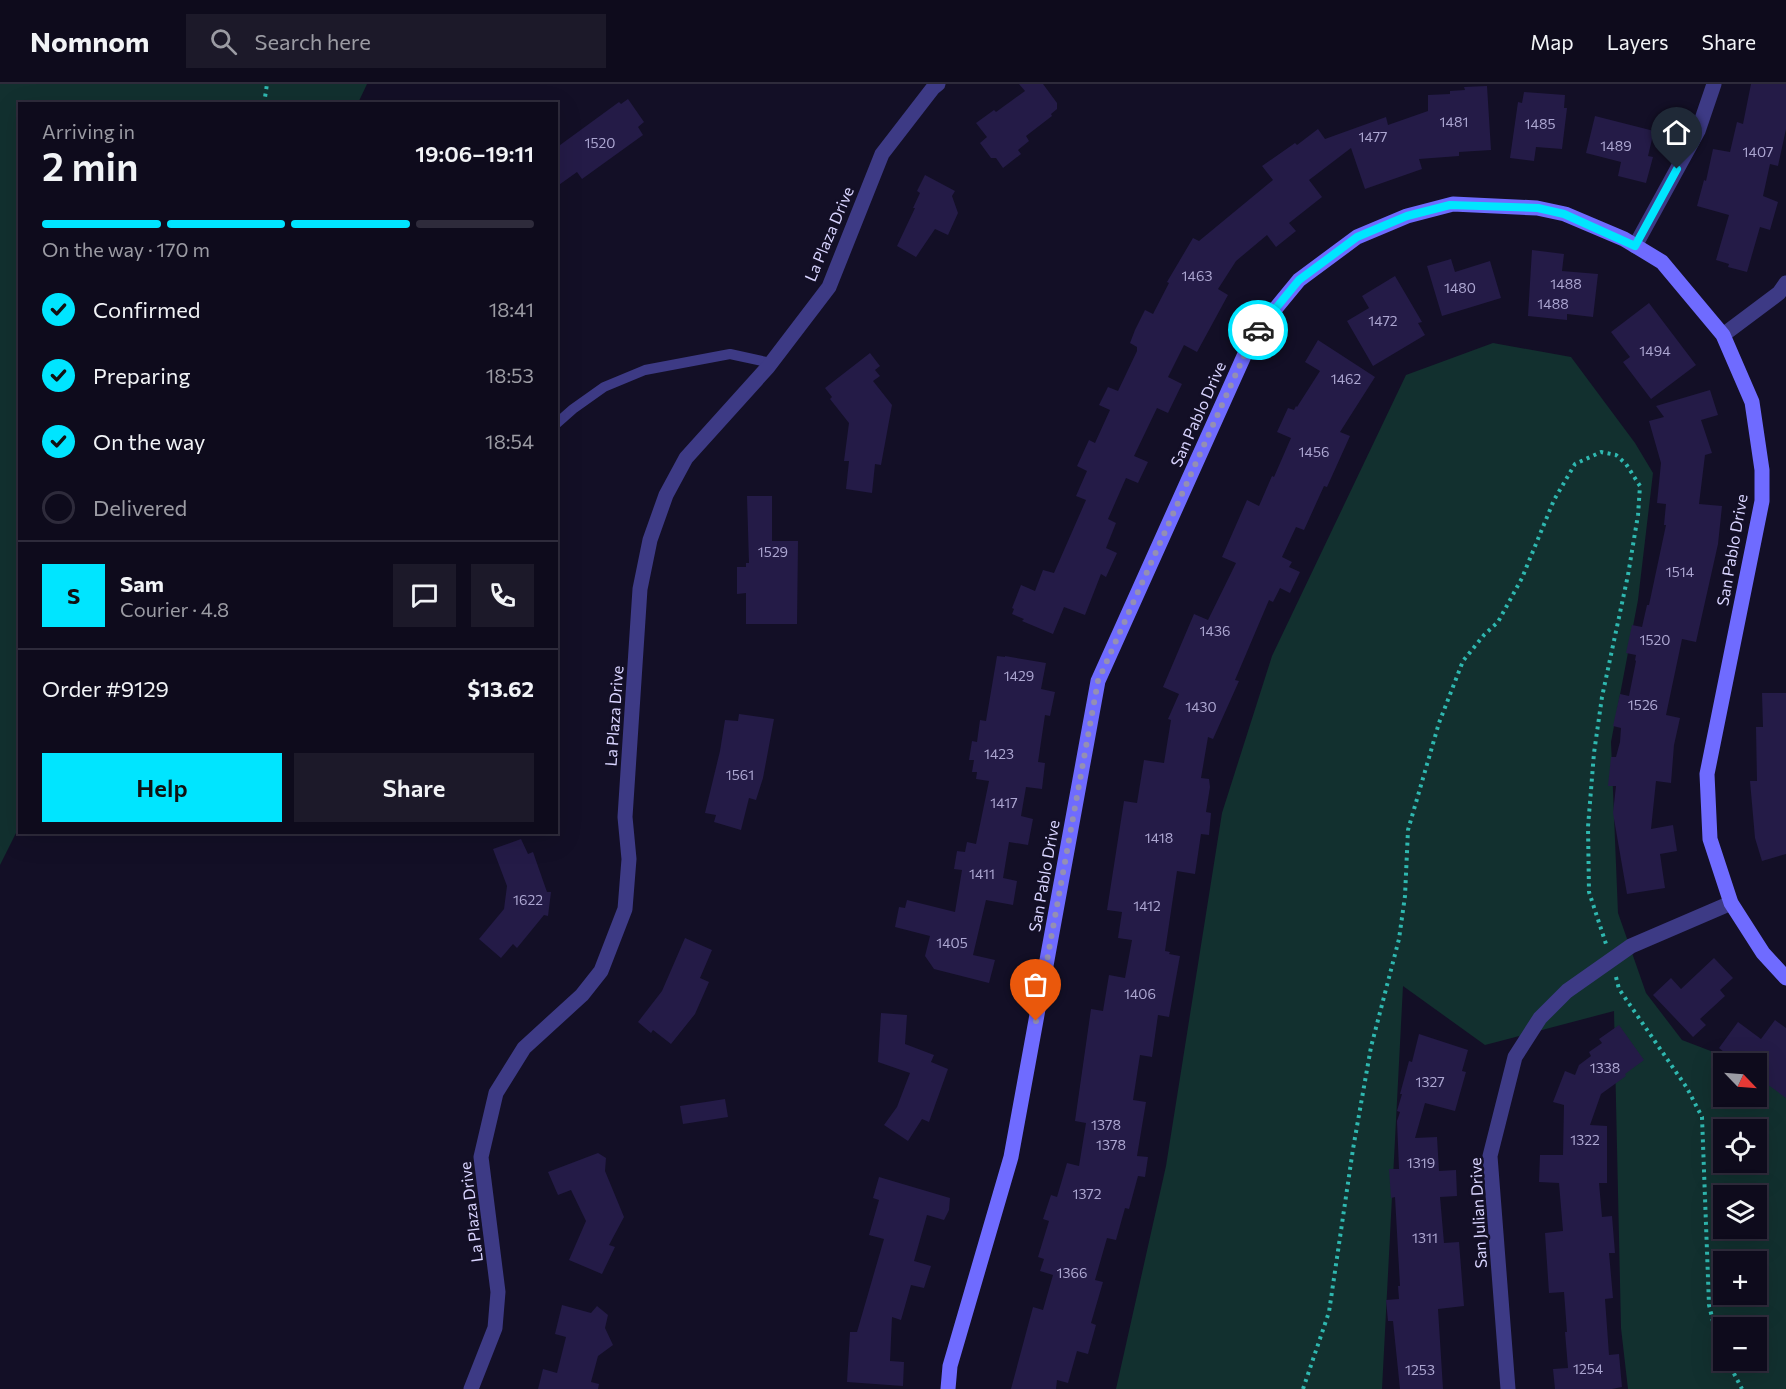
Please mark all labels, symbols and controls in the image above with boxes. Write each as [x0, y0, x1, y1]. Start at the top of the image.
search box [186, 14, 606, 68]
text: Nomnom [30, 24, 150, 58]
icon: search [207, 25, 240, 58]
text: Search here [255, 28, 371, 55]
text: Map [1530, 29, 1574, 54]
text: Layers [1607, 29, 1669, 54]
text: Share [1702, 29, 1756, 54]
pin [1651, 107, 1702, 169]
house number: 1481 [1440, 113, 1468, 130]
house number: 1485 [1525, 115, 1555, 132]
icon: home [1660, 116, 1693, 149]
text: Arriving in [42, 119, 135, 143]
house number: 1477 [1359, 128, 1387, 145]
house number: 1520 [585, 134, 615, 151]
house number: 1489 [1600, 137, 1632, 154]
text: 19:06–19:11 [415, 140, 534, 167]
text: 2 min [42, 141, 139, 189]
house number: 1407 [1743, 143, 1773, 160]
street label: La Plaza Drive [800, 184, 857, 284]
text: On the way · 170 m [42, 237, 210, 261]
house number: 1463 [1182, 267, 1212, 284]
house number: 1488 [1550, 275, 1582, 292]
house number: 1480 [1444, 279, 1476, 296]
icon: check [42, 293, 75, 326]
house number: 1488 [1537, 295, 1569, 312]
text: Confirmed [93, 296, 200, 323]
text: 18:41 [489, 297, 534, 321]
courier [1228, 300, 1288, 360]
house number: 1472 [1368, 312, 1398, 329]
icon: car [1242, 314, 1275, 347]
house number: 1494 [1639, 342, 1671, 359]
street label: San Pablo Drive [1166, 358, 1229, 469]
icon: check [42, 359, 75, 392]
text: Preparing [93, 362, 190, 389]
text: 18:53 [486, 363, 534, 387]
house number: 1462 [1331, 370, 1362, 387]
icon: check [42, 425, 75, 458]
text: On the way [93, 428, 205, 455]
text: 18:54 [485, 429, 534, 453]
house number: 1456 [1299, 443, 1329, 460]
street label: San Pablo Drive [1712, 493, 1751, 607]
text: Delivered [93, 494, 187, 521]
house number: 1529 [758, 543, 788, 560]
house number: 1514 [1666, 563, 1695, 580]
button: chat [393, 564, 456, 627]
button: phone [471, 564, 534, 627]
text: Sam [120, 570, 164, 597]
text: S [67, 582, 80, 609]
text: Courier · 4.8 [120, 597, 229, 621]
house number: 1436 [1200, 622, 1230, 639]
house number: 1520 [1640, 631, 1670, 648]
street label: La Plaza Drive [600, 665, 627, 767]
house number: 1429 [1004, 667, 1034, 684]
text: Order #9129 [42, 675, 169, 702]
text: $13.62 [467, 675, 534, 702]
house number: 1526 [1628, 696, 1658, 713]
house number: 1430 [1185, 698, 1217, 715]
house number: 1423 [984, 745, 1014, 762]
button: Help [42, 753, 282, 822]
button: Share [294, 753, 534, 822]
house number: 1561 [726, 766, 754, 783]
house number: 1417 [990, 794, 1018, 811]
street label: San Pablo Drive [1024, 819, 1063, 933]
house number: 1418 [1145, 829, 1173, 846]
house number: 1411 [969, 865, 995, 882]
house number: 1622 [513, 891, 543, 908]
house number: 1412 [1133, 897, 1161, 914]
house number: 1405 [936, 934, 968, 951]
pin [1010, 959, 1061, 1021]
icon: bag [1019, 968, 1052, 1001]
house number: 1406 [1124, 985, 1156, 1002]
north arrow [1713, 1053, 1767, 1107]
map controls [1713, 1053, 1767, 1371]
house number: 1338 [1590, 1059, 1620, 1076]
house number: 1327 [1415, 1073, 1445, 1090]
house number: 1378 [1091, 1116, 1121, 1133]
button: locate [1713, 1119, 1767, 1173]
house number: 1322 [1570, 1131, 1600, 1148]
house number: 1378 [1096, 1136, 1126, 1153]
house number: 1319 [1407, 1154, 1435, 1171]
street label: San Julian Drive [1465, 1157, 1490, 1269]
street label: La Plaza Drive [455, 1161, 486, 1263]
house number: 1372 [1072, 1185, 1102, 1202]
button: layers [1713, 1185, 1767, 1239]
house number: 1311 [1412, 1229, 1438, 1246]
button: + [1713, 1251, 1767, 1305]
house number: 1366 [1057, 1264, 1087, 1281]
button: − [1713, 1317, 1767, 1371]
house number: 1254 [1573, 1360, 1604, 1377]
house number: 1253 [1405, 1361, 1435, 1378]

